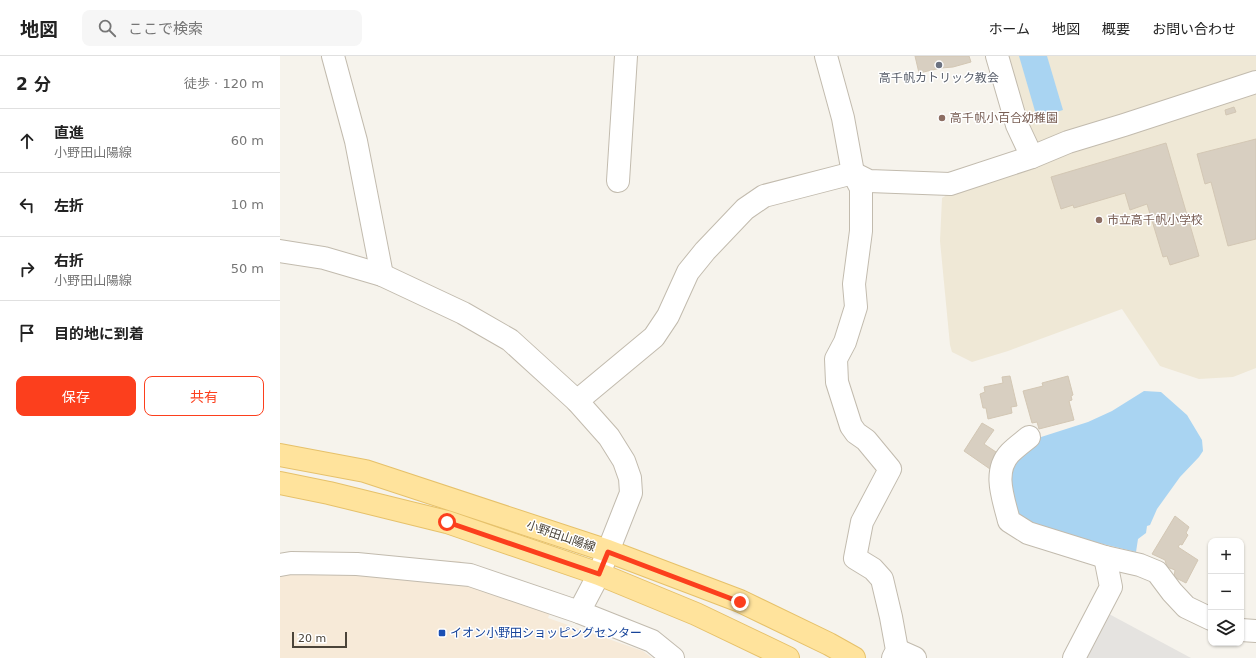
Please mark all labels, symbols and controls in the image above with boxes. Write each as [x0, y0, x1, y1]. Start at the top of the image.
search box [82, 10, 362, 46]
icon: search [96, 17, 118, 39]
text: 地図 [20, 18, 58, 40]
text: ここで検索 [128, 20, 203, 38]
text: ホーム [988, 21, 1030, 37]
text: 地図 [1052, 21, 1080, 37]
text: 概要 [1102, 21, 1130, 37]
text: お問い合わせ [1152, 21, 1236, 37]
marker: 高千帆カトリック教会 [934, 60, 944, 70]
place label: 高千帆カトリック教会 [879, 71, 999, 85]
text: 2 分 [16, 74, 51, 94]
text: 徒歩 · 120 m [184, 76, 264, 91]
place label: 高千帆小百合幼稚園 [950, 111, 1058, 125]
marker: 高千帆小百合幼稚園 [937, 113, 947, 123]
text: 直進 [54, 124, 84, 142]
icon: ahead [16, 130, 38, 152]
text: 60 m [231, 133, 264, 148]
text: 小野田山陽線 [54, 145, 132, 160]
icon: left [16, 194, 38, 216]
text: 左折 [54, 197, 84, 215]
text: 10 m [231, 197, 264, 212]
place label: 市立高千帆小学校 [1107, 213, 1203, 227]
marker: 市立高千帆小学校 [1094, 215, 1104, 225]
text: 右折 [54, 252, 84, 270]
icon: right [16, 258, 38, 280]
text: 50 m [231, 261, 264, 276]
text: 小野田山陽線 [54, 273, 132, 288]
icon: arrive [16, 322, 38, 344]
text: 目的地に到着 [54, 325, 144, 343]
button: 保存 [16, 376, 136, 416]
button: 共有 [144, 376, 264, 416]
route start [438, 513, 456, 531]
street label: 小野田山陽線 [525, 518, 597, 554]
map controls [1208, 538, 1244, 646]
button: + [1208, 538, 1244, 574]
button: − [1208, 574, 1244, 610]
route end [731, 593, 749, 611]
button: layers [1208, 610, 1244, 646]
place label: イオン小野田ショッピングセンター [450, 626, 642, 640]
marker: イオン小野田ショッピングセンター [437, 628, 447, 638]
scale bar [292, 630, 347, 649]
text: 20 m [298, 632, 326, 645]

